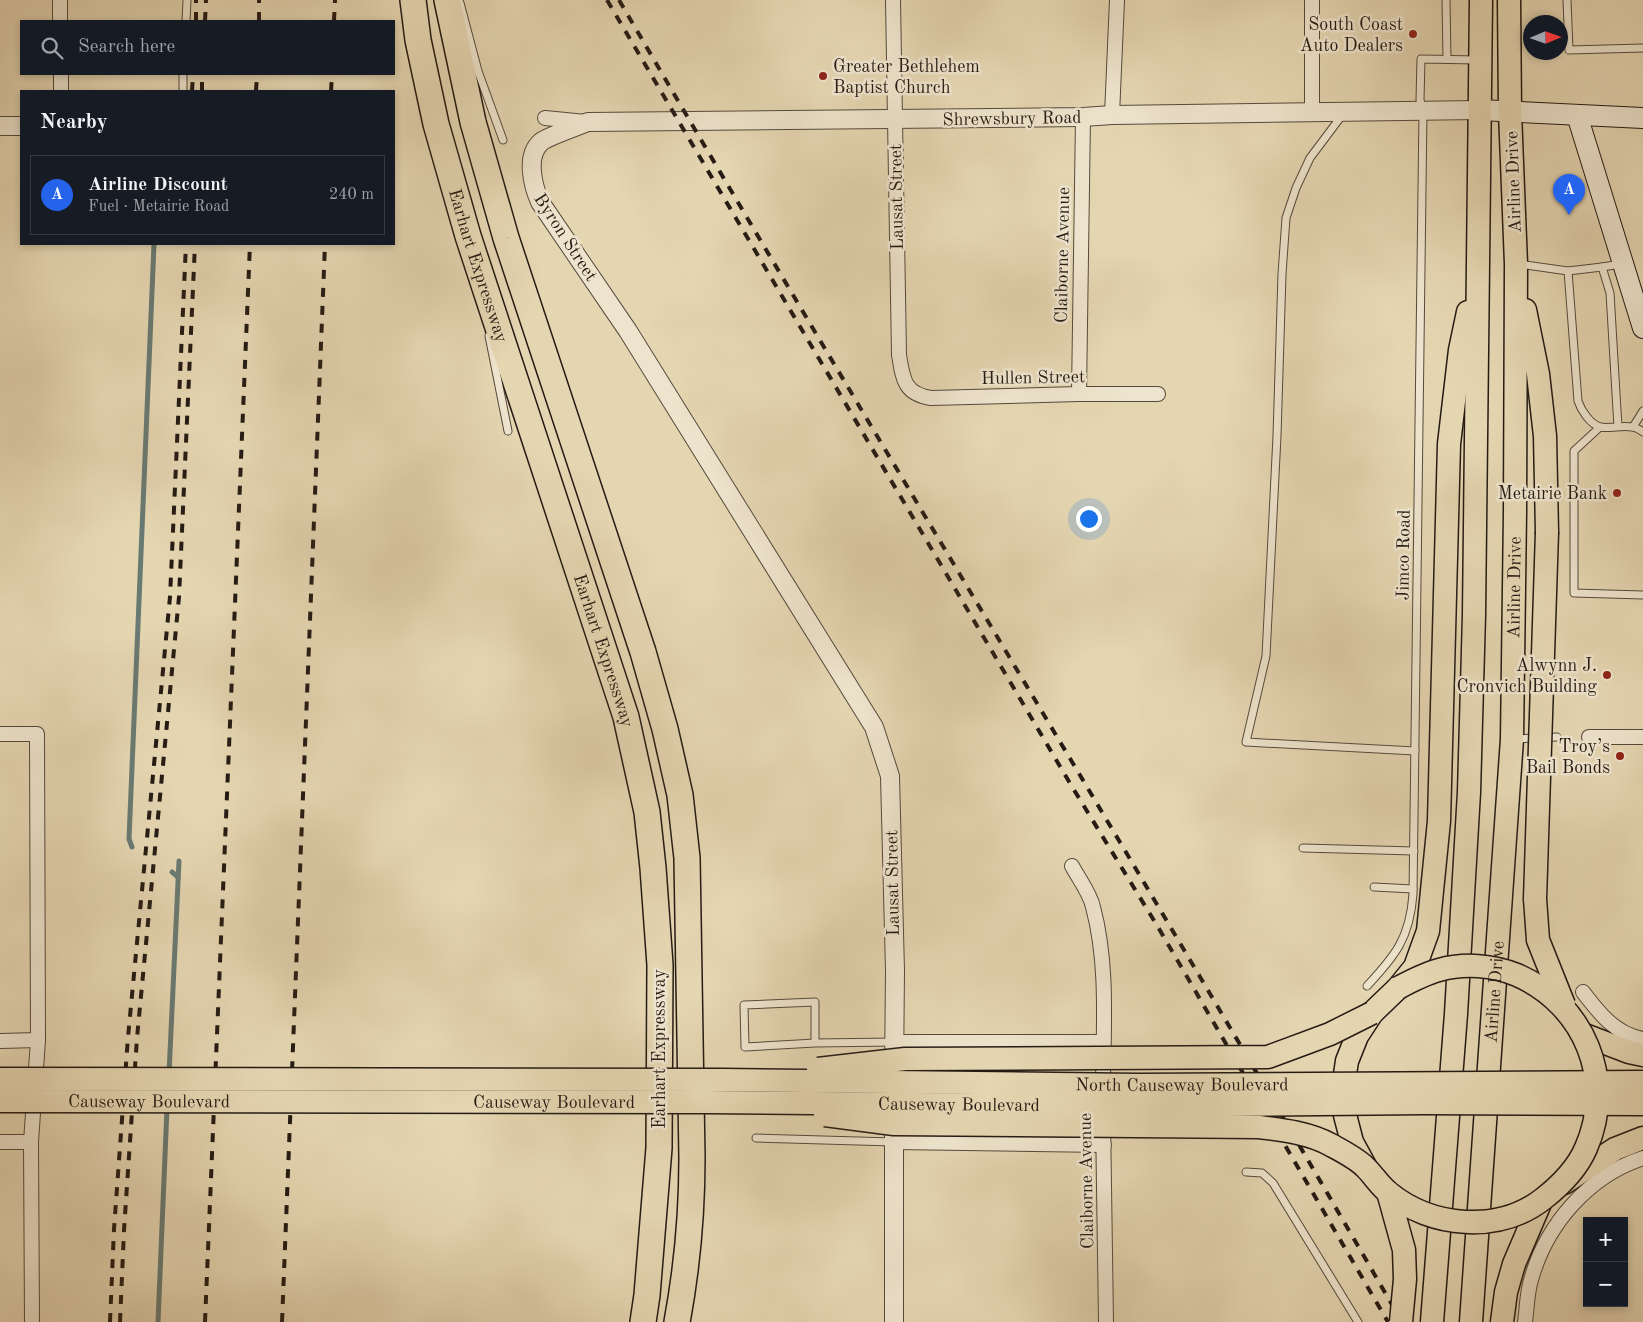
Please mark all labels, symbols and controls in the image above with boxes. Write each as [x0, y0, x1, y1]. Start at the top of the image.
north arrow [1523, 15, 1568, 60]
place label: South Coast Auto Dealers [1300, 16, 1403, 55]
search box [20, 20, 395, 75]
marker: South Coast Auto Dealers [1407, 28, 1419, 40]
icon: search [38, 34, 66, 62]
text: Search here [78, 38, 175, 57]
place label: Greater Bethlehem Baptist Church [833, 58, 980, 97]
marker: Greater Bethlehem Baptist Church [817, 70, 829, 82]
street label: Shrewsbury Road [942, 109, 1082, 129]
text: Nearby [40, 112, 108, 133]
street label: Airline Drive [1503, 131, 1525, 233]
street label: Lausat Street [887, 144, 907, 250]
pin: A [1553, 174, 1585, 215]
text: Airline Discount [88, 176, 228, 195]
text: A [51, 187, 63, 203]
text: 240 m [329, 187, 374, 203]
street label: Earhart Expressway [445, 187, 511, 345]
street label: Claiborne Avenue [1053, 187, 1073, 323]
street label: Byron Street [530, 190, 600, 285]
text: Fuel · Metairie Road [88, 199, 229, 215]
street label: Hullen Street [981, 368, 1085, 388]
place label: Metairie Bank [1498, 485, 1607, 503]
marker: Metairie Bank [1611, 487, 1623, 499]
your location [1076, 506, 1102, 532]
street label: Jimco Road [1394, 509, 1414, 601]
street label: Airline Drive [1505, 536, 1525, 639]
street label: Earhart Expressway [570, 572, 636, 729]
place label: Alwynn J. Cronvich Building [1456, 657, 1597, 696]
marker: Alwynn J. Cronvich Building [1601, 669, 1613, 681]
place label: Troy’s Bail Bonds [1526, 738, 1610, 777]
marker: Troy’s Bail Bonds [1614, 750, 1626, 762]
street label: Lausat Street [883, 830, 903, 936]
street label: Airline Drive [1483, 940, 1508, 1043]
street label: Earhart Expressway [651, 969, 669, 1129]
street label: North Causeway Boulevard [1075, 1076, 1289, 1095]
street label: Causeway Boulevard [68, 1093, 230, 1111]
street label: Causeway Boulevard [473, 1094, 635, 1112]
street label: Causeway Boulevard [878, 1096, 1040, 1115]
street label: Claiborne Avenue [1077, 1113, 1097, 1249]
map controls [1583, 1217, 1628, 1307]
button: + [1583, 1217, 1628, 1262]
button: − [1583, 1262, 1628, 1307]

